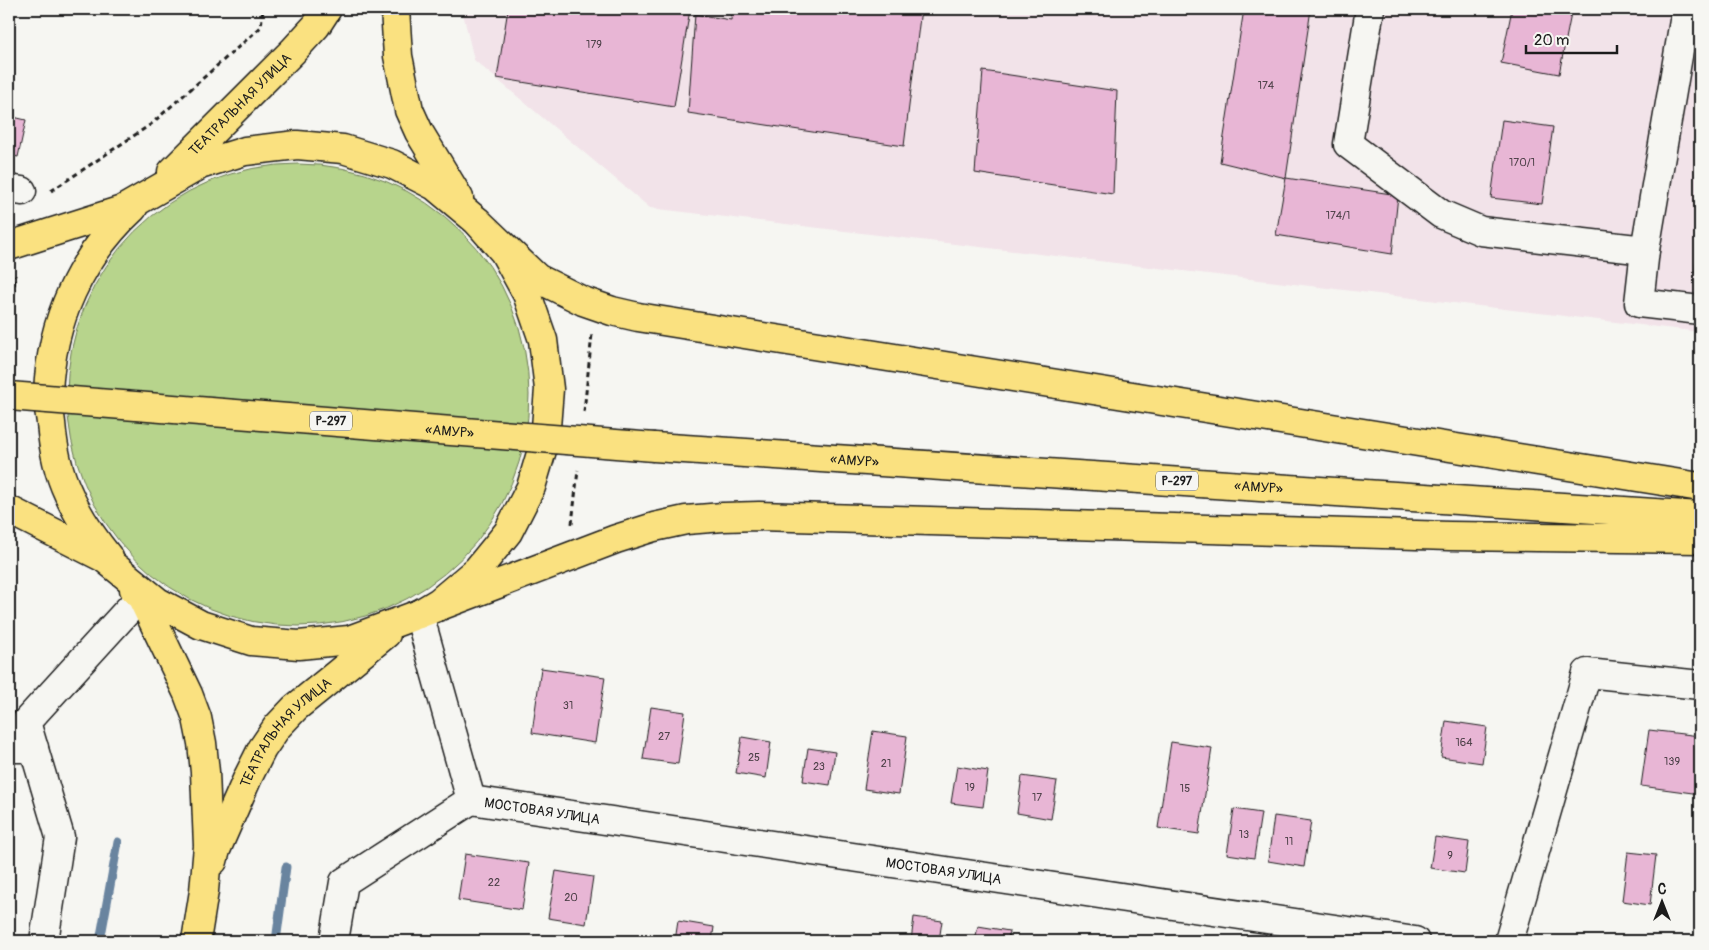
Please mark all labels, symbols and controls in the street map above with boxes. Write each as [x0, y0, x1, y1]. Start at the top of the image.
scale bar [1526, 22, 1618, 54]
text: 20 m [1534, 31, 1569, 50]
house number: 179 [586, 38, 602, 51]
street label: ТЕАТРАЛЬНАЯ УЛИЦА [185, 49, 295, 159]
house number: 174 [1258, 79, 1275, 92]
house number: 170/1 [1509, 156, 1535, 169]
house number: 174/1 [1326, 209, 1350, 222]
road number: Р-297 [310, 412, 352, 431]
street label: «АМУР» [425, 420, 475, 441]
street label: «АМУР» [830, 450, 879, 470]
road number: Р-297 [1156, 472, 1198, 491]
street label: «АМУР» [1234, 477, 1284, 497]
street label: ТЕАТРАЛЬНАЯ УЛИЦА [236, 674, 334, 790]
house number: 31 [563, 699, 573, 712]
house number: 27 [658, 730, 670, 743]
house number: 164 [1455, 736, 1473, 749]
house number: 25 [748, 751, 760, 764]
house number: 139 [1664, 755, 1680, 768]
house number: 21 [881, 757, 891, 770]
house number: 23 [813, 760, 825, 773]
house number: 19 [965, 781, 975, 794]
house number: 15 [1180, 782, 1190, 795]
house number: 17 [1032, 791, 1042, 804]
street label: МОСТОВАЯ УЛИЦА [483, 794, 601, 828]
house number: 13 [1239, 828, 1249, 841]
house number: 11 [1285, 835, 1293, 848]
house number: 9 [1447, 849, 1453, 862]
street label: МОСТОВАЯ УЛИЦА [885, 854, 1003, 888]
house number: 22 [488, 876, 500, 889]
north arrow [1636, 878, 1686, 928]
text: С [1658, 881, 1667, 898]
house number: 20 [564, 891, 578, 904]

